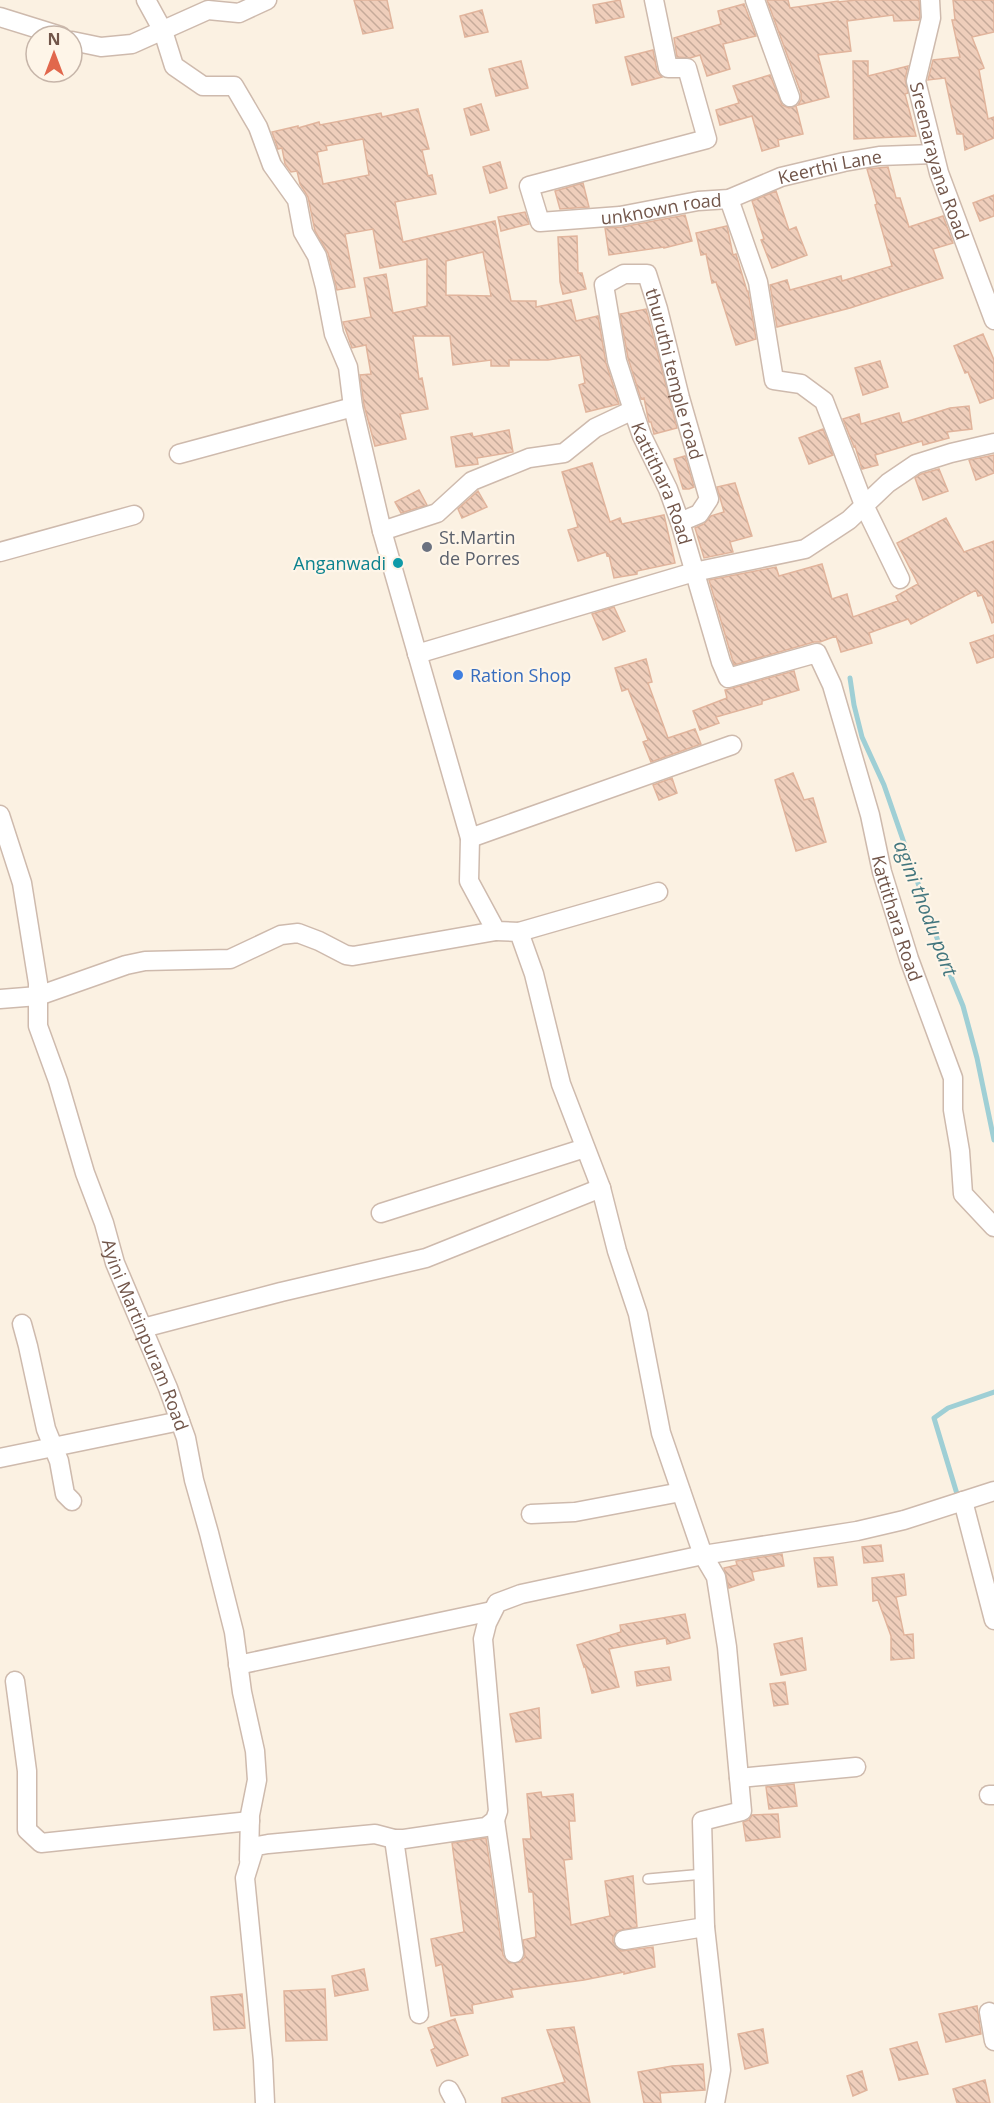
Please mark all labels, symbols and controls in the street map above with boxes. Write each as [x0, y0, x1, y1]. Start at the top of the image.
north arrow [24, 24, 84, 84]
text: N [47, 28, 61, 50]
street label: Sreenarayana Road [905, 79, 975, 243]
street label: Keerthi Lane [775, 144, 884, 189]
street label: unknown road [600, 188, 722, 229]
street label: thuruthi temple road [640, 285, 709, 462]
street label: Kattithara Road [626, 419, 698, 547]
place label: St.Martin de Porres [439, 525, 520, 570]
marker: St.Martin de Porres [420, 540, 434, 554]
place label: Anganwadi [293, 551, 386, 575]
marker: Anganwadi [391, 556, 405, 570]
place label: Ration Shop [470, 663, 571, 687]
marker: Ration Shop [451, 668, 465, 682]
water label: agini thodu part [888, 836, 965, 981]
street label: Kattithara Road [867, 853, 928, 985]
street label: Ayini Martinpuram Road [97, 1236, 194, 1434]

